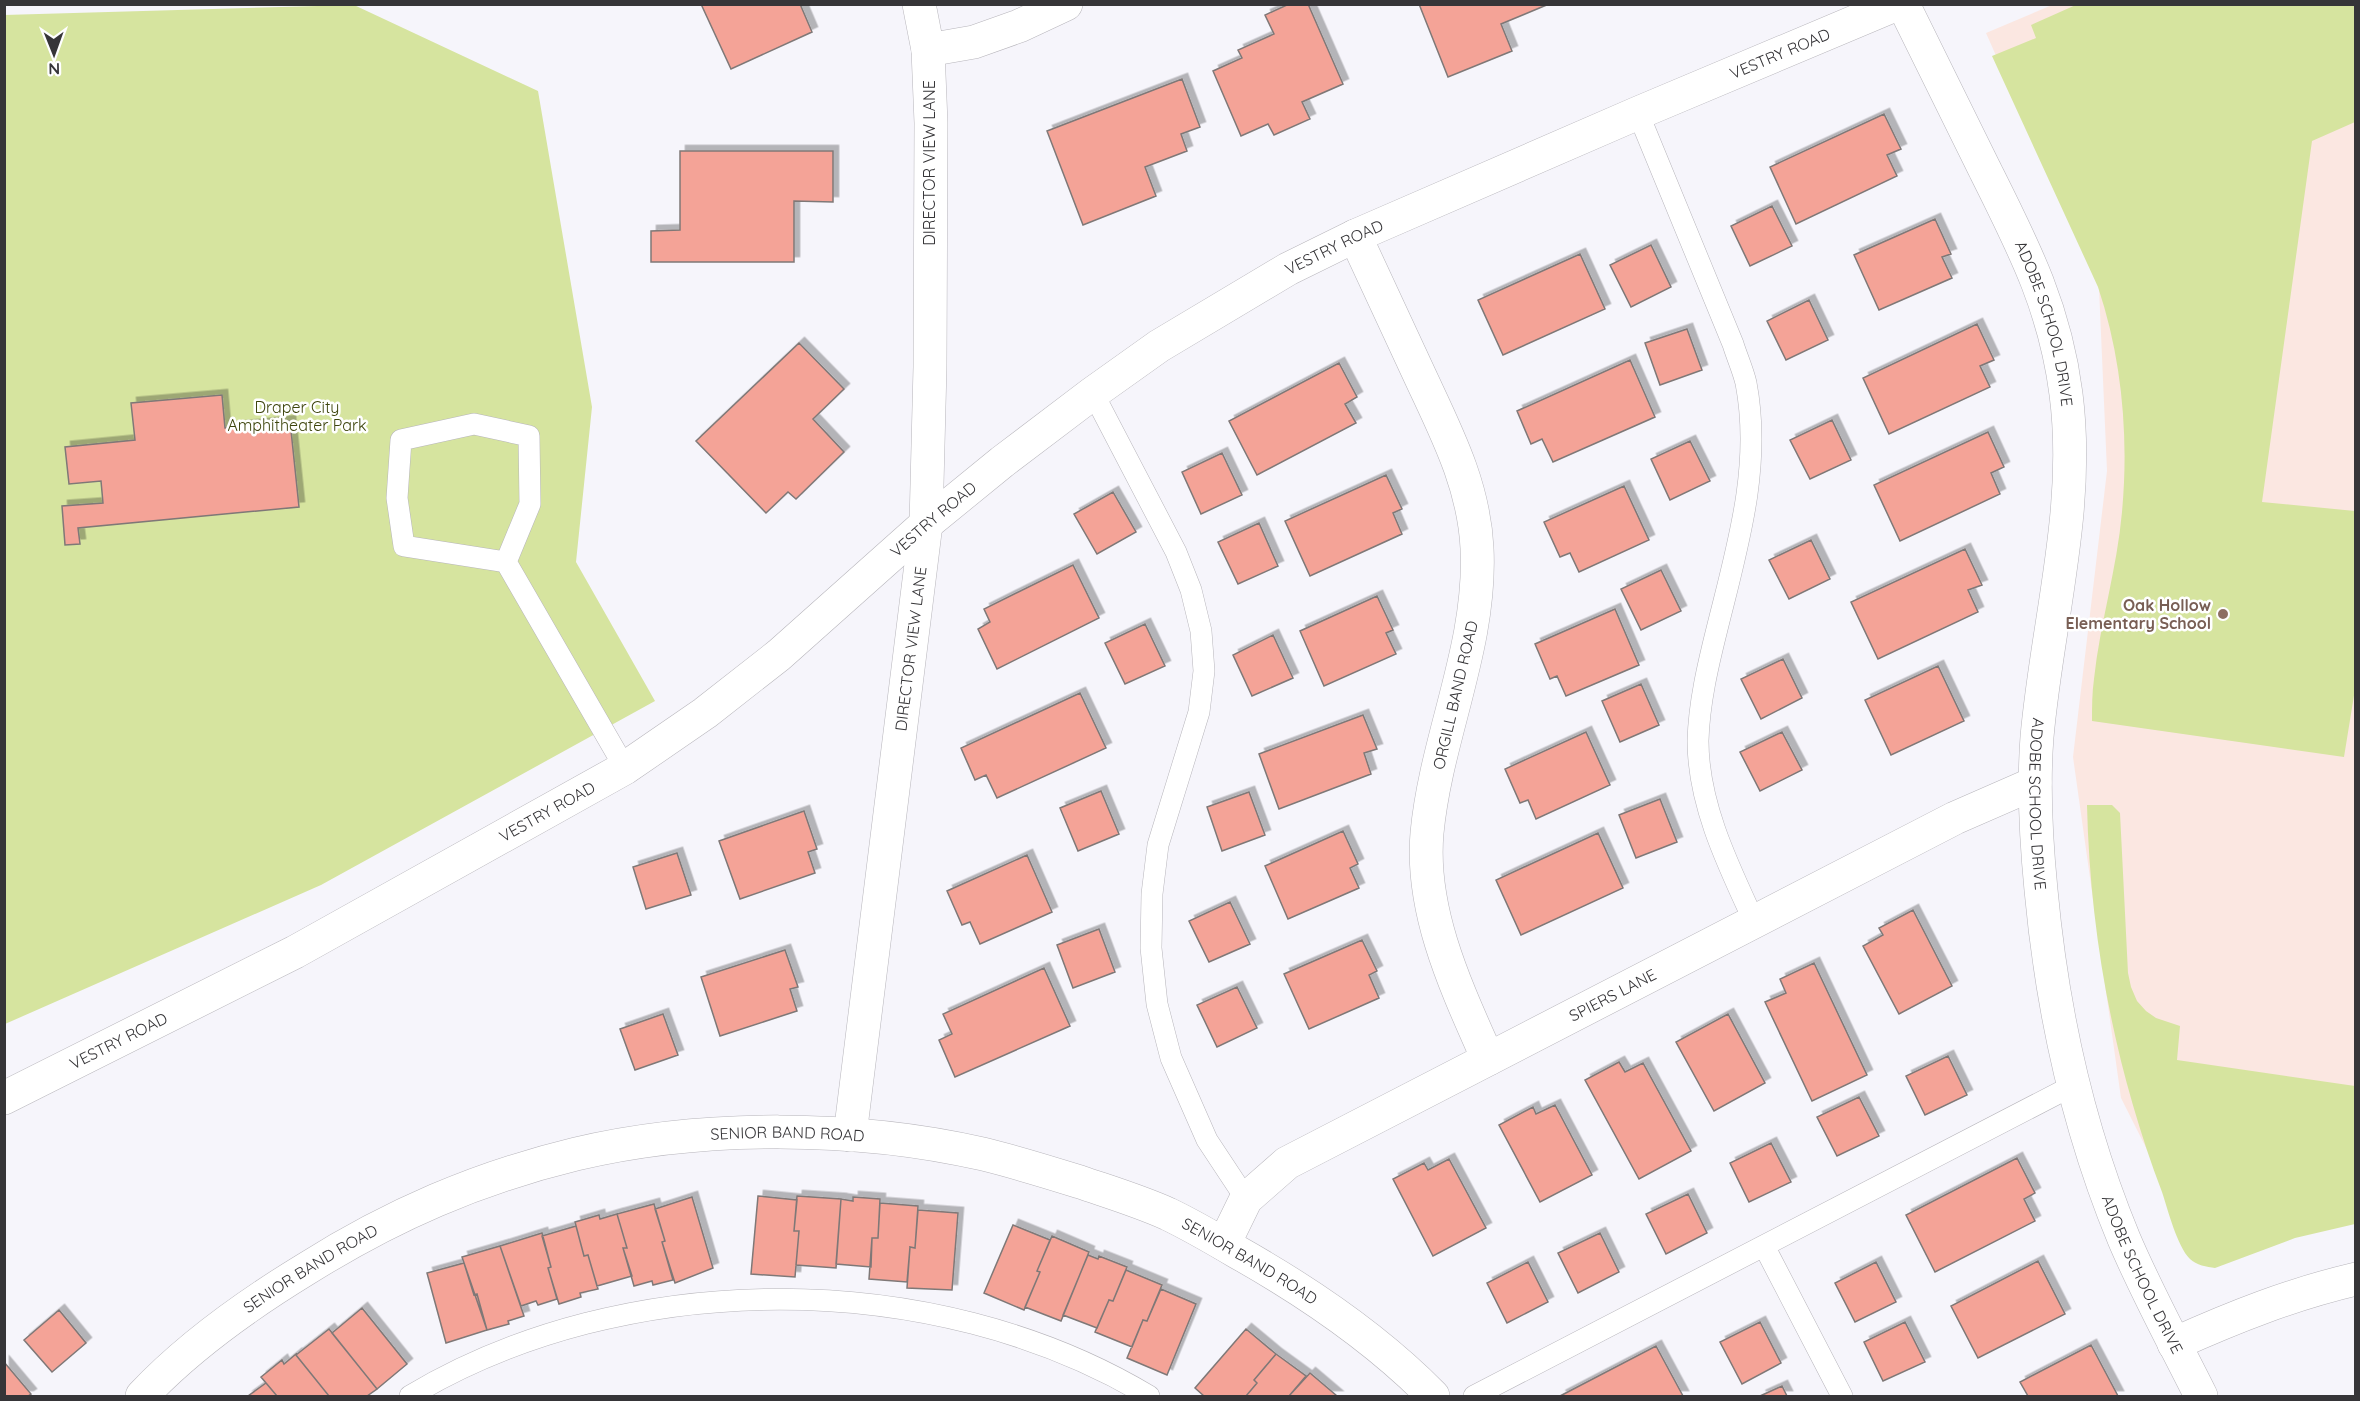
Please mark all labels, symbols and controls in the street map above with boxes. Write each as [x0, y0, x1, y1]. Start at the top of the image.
street label: VESTRY ROAD [1727, 23, 1833, 83]
north arrow [24, 24, 84, 84]
text: N [48, 59, 60, 79]
street label: DIRECTOR VIEW LANE [919, 80, 939, 246]
street label: VESTRY ROAD [1281, 215, 1386, 279]
street label: ADOBE SCHOOL DRIVE [2011, 237, 2077, 408]
park label: Draper City Amphitheater Park [227, 397, 367, 435]
street label: VESTRY ROAD [886, 477, 980, 561]
street label: DIRECTOR VIEW LANE [890, 565, 931, 732]
place label: Oak Hollow Elementary School [2066, 595, 2211, 633]
marker: Oak Hollow Elementary School [2216, 607, 2230, 621]
street label: ORGILL BAND ROAD [1428, 619, 1482, 771]
street label: ADOBE SCHOOL DRIVE [2025, 717, 2051, 891]
street label: VESTRY ROAD [495, 777, 598, 846]
street label: SPIERS LANE [1566, 964, 1659, 1026]
street label: VESTRY ROAD [66, 1008, 171, 1073]
street label: SENIOR BAND ROAD [710, 1122, 865, 1146]
street label: ADOBE SCHOOL DRIVE [2098, 1192, 2188, 1357]
street label: SENIOR BAND ROAD [1179, 1213, 1321, 1309]
street label: SENIOR BAND ROAD [239, 1220, 381, 1317]

